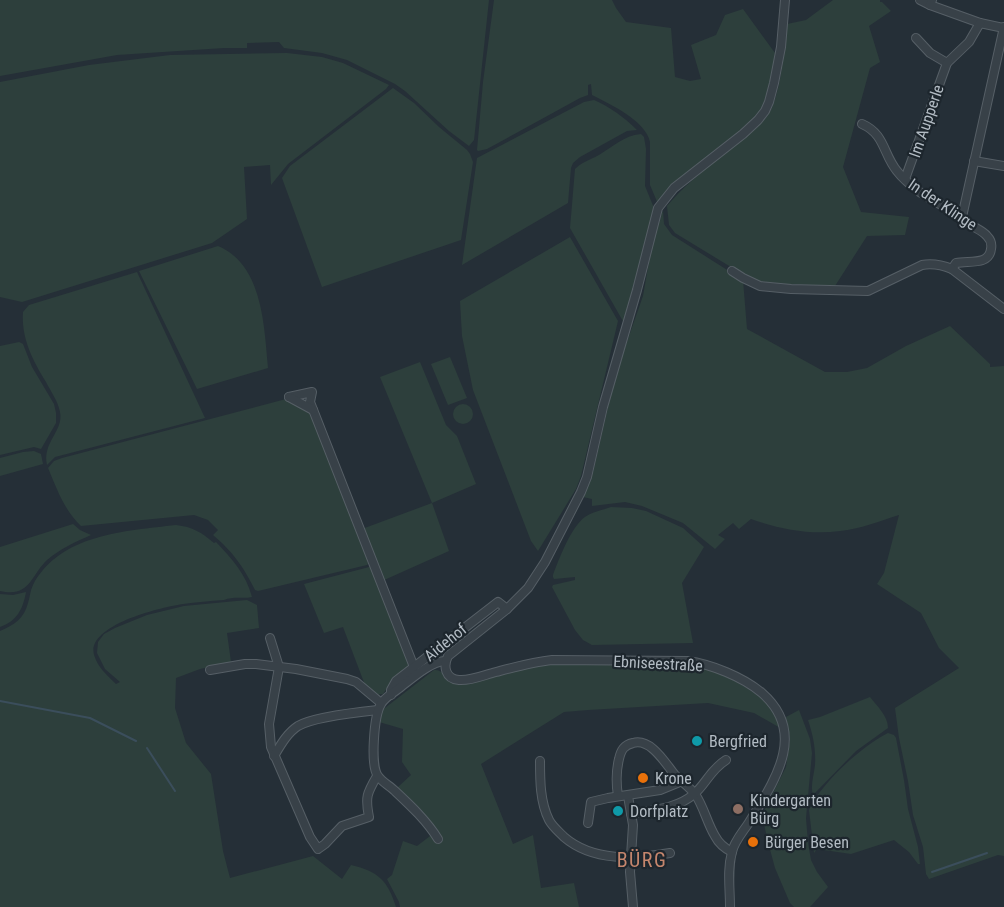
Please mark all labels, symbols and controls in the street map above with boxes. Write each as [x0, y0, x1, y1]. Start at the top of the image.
street label: Im Aupperle [905, 82, 948, 160]
street label: In der Klinge [905, 175, 981, 234]
street label: Aidehof [420, 620, 470, 665]
street label: Ebniseestraße [613, 652, 703, 675]
place label: Bergfried [709, 732, 767, 751]
marker: Bergfried [690, 734, 704, 748]
place label: Krone [655, 769, 692, 788]
marker: Krone [636, 771, 650, 785]
place label: Kindergarten Bürg [750, 791, 831, 828]
place label: Dorfplatz [630, 802, 688, 821]
marker: Kindergarten Bürg [731, 802, 745, 816]
marker: Dorfplatz [611, 804, 625, 818]
place label: Bürger Besen [765, 833, 849, 852]
marker: Bürger Besen [746, 835, 760, 849]
district label: BÜRG [617, 848, 667, 872]

